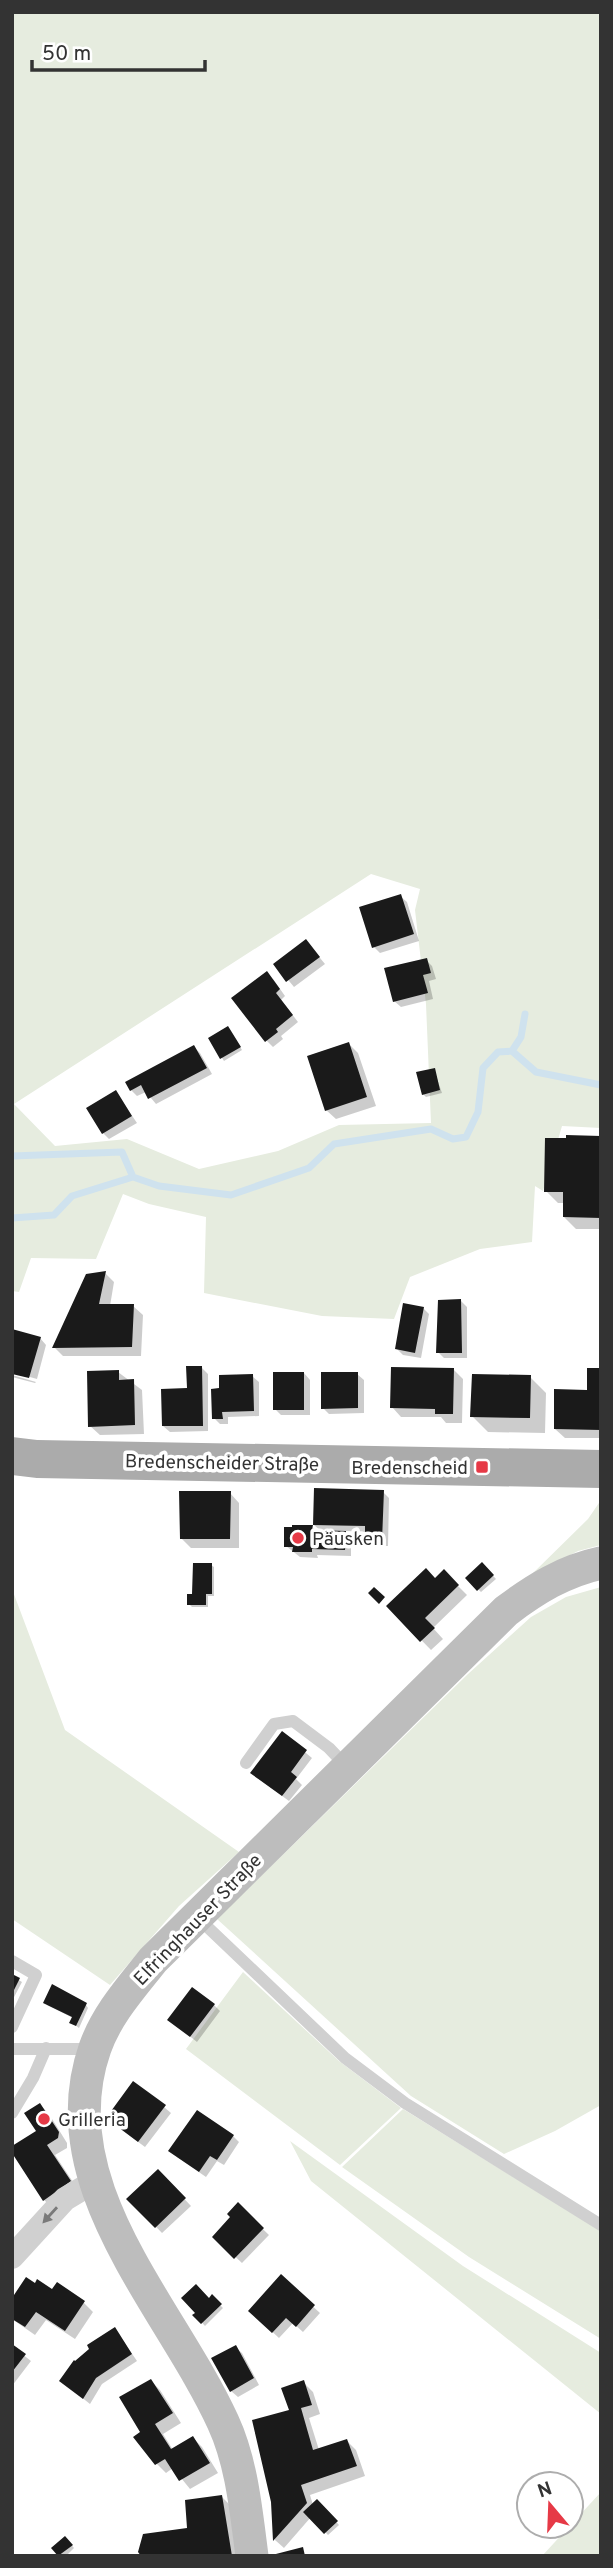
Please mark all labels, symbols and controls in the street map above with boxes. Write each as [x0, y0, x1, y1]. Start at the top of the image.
scale bar [32, 28, 205, 72]
text: 50 m [42, 41, 91, 68]
street label: Bredenscheider Straße [125, 1450, 319, 1478]
place label: Bredenscheid [351, 1457, 468, 1481]
marker: Bredenscheid [474, 1459, 490, 1475]
place label: Päusken [312, 1528, 384, 1552]
marker: Päusken [290, 1530, 306, 1546]
street label: Elfringhauser Straße [129, 1849, 268, 1991]
place label: Grilleria [58, 2109, 126, 2133]
marker: Grilleria [36, 2111, 52, 2127]
one-way arrow [42, 2206, 58, 2224]
north arrow [515, 2470, 585, 2540]
text: N [535, 2477, 555, 2504]

